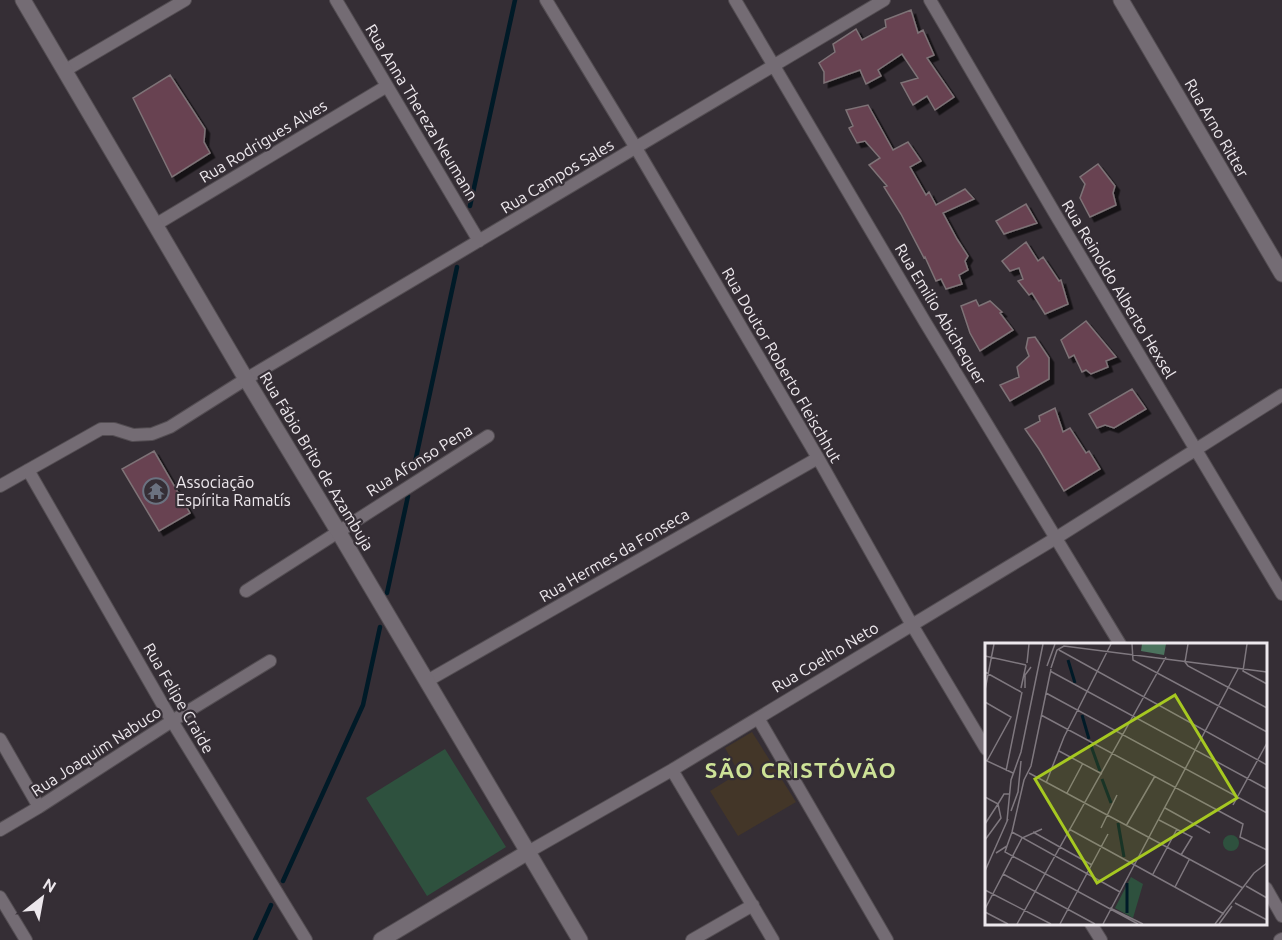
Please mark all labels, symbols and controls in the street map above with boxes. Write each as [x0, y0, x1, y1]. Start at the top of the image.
street label: Rua Anna Thereza Neumann [362, 21, 482, 203]
street label: Rua Arno Ritter [1181, 75, 1253, 181]
street label: Rua Rodrigues Alves [196, 96, 330, 186]
street label: Rua Campos Sales [497, 135, 617, 217]
street label: Rua Reinoldo Alberto Hexsel [1059, 197, 1179, 381]
street label: Rua Emilio Abichequer [892, 240, 990, 388]
street label: Rua Doutor Roberto Fleischhut [719, 264, 846, 466]
street label: Rua Fábio Brito de Azambuja [256, 368, 378, 554]
street label: Rua Afonso Pena [363, 420, 475, 500]
place label: Associação Espírita Ramatís [176, 473, 291, 509]
temple icon: Associação Espírita Ramatís [141, 476, 171, 506]
street label: Rua Hermes da Fonseca [536, 505, 692, 605]
street label: Rua Coelho Neto [768, 618, 882, 696]
street label: Rua Felipe Craide [140, 640, 218, 756]
inset map [985, 643, 1267, 925]
street label: Rua Joaquim Nabuco [28, 702, 164, 800]
district label: SÃO CRISTÓVÃO [705, 757, 897, 782]
north arrow [12, 868, 72, 928]
text: N [40, 874, 59, 896]

